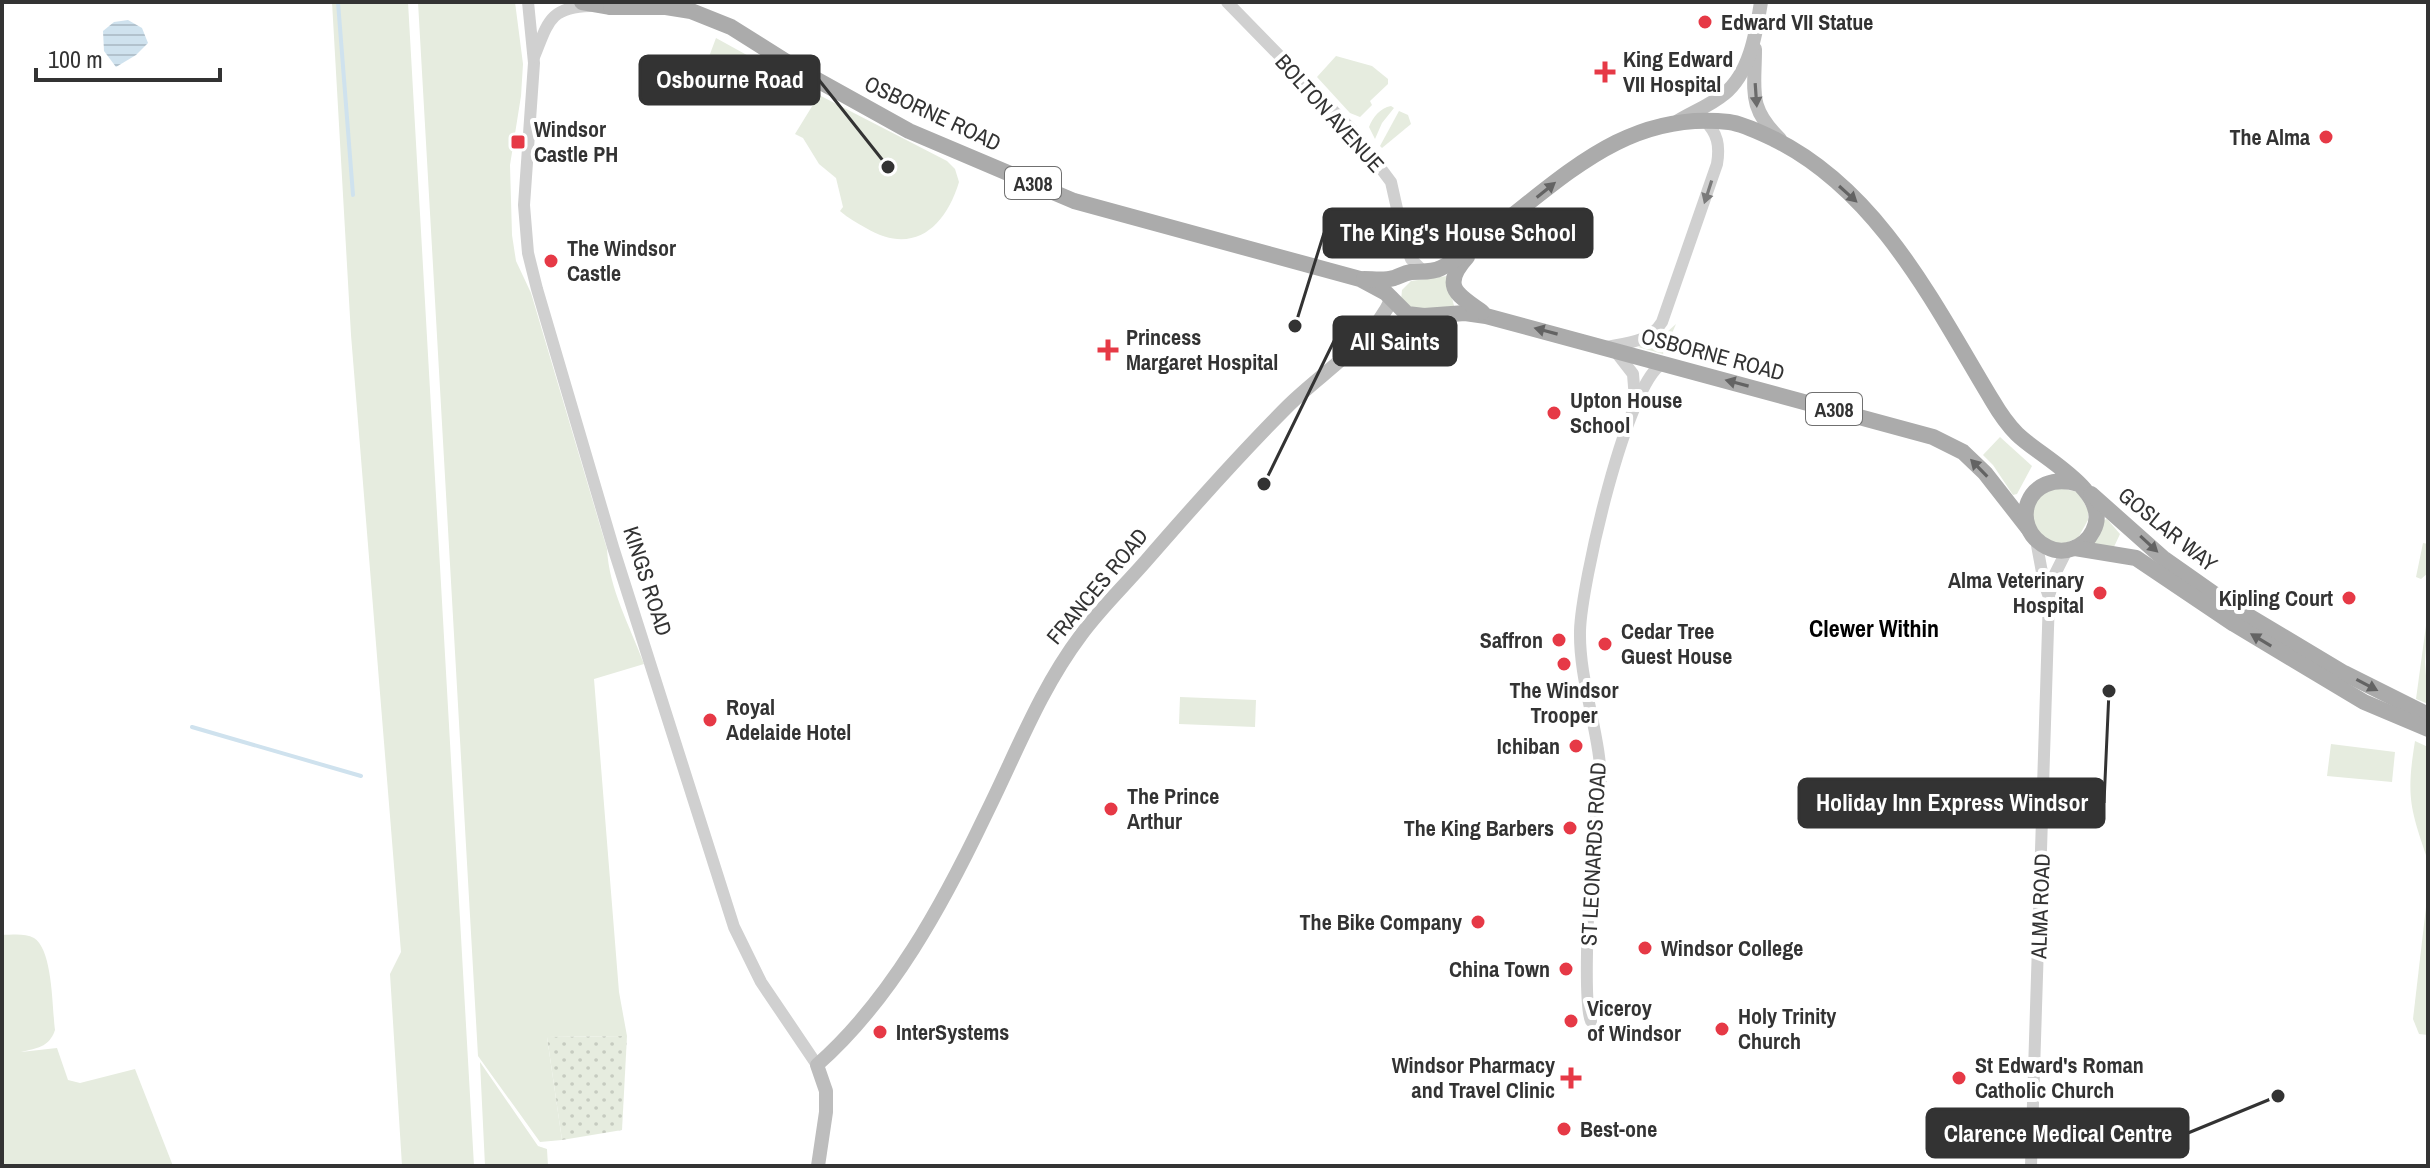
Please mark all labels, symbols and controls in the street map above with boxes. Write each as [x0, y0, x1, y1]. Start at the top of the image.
place label: Edward VII Statue [1721, 7, 1873, 37]
marker: Edward VII Statue [1696, 13, 1714, 31]
scale bar [36, 32, 220, 82]
text: 100 m [48, 43, 103, 75]
place label: King Edward VII Hospital [1623, 44, 1733, 99]
street label: BOLTON AVENUE [1269, 47, 1391, 179]
callout: Osbourne Road [640, 56, 819, 104]
marker: King Edward VII Hospital [1594, 61, 1616, 83]
text: Osbourne Road [656, 63, 804, 95]
street label: OSBORNE ROAD [860, 68, 1006, 158]
one-way arrow [1750, 83, 1763, 108]
place label: Windsor Castle PH [534, 114, 618, 169]
place label: The Alma [2229, 122, 2310, 152]
marker: The Alma [2317, 128, 2335, 146]
marker: Windsor Castle PH [509, 133, 527, 151]
road number: A308 [1005, 167, 1061, 199]
one-way arrow [1702, 180, 1714, 204]
one-way arrow [1536, 182, 1556, 198]
one-way arrow [1839, 184, 1858, 202]
callout: The King's House School [1324, 209, 1592, 257]
text: The King's House School [1340, 216, 1576, 248]
place label: The Windsor Castle [567, 233, 676, 288]
marker: The Windsor Castle [542, 252, 560, 270]
callout: All Saints [1334, 317, 1456, 365]
street label: OSBORNE ROAD [1638, 320, 1788, 388]
place label: Princess Margaret Hospital [1126, 322, 1278, 377]
text: All Saints [1350, 325, 1440, 357]
one-way arrow [1533, 325, 1558, 337]
marker: Princess Margaret Hospital [1097, 339, 1119, 361]
one-way arrow [1724, 376, 1749, 388]
place label: Upton House School [1570, 385, 1682, 440]
road number: A308 [1806, 393, 1862, 425]
marker: Upton House School [1545, 404, 1563, 422]
one-way arrow [1970, 459, 1989, 478]
street label: GOSLAR WAY [2112, 480, 2224, 578]
street label: FRANCES ROAD [1039, 521, 1155, 651]
street label: KINGS ROAD [616, 522, 680, 640]
one-way arrow [2139, 535, 2158, 553]
place label: Alma Veterinary Hospital [1948, 565, 2084, 620]
place label: Kipling Court [2219, 583, 2333, 613]
marker: Alma Veterinary Hospital [2091, 584, 2109, 602]
marker: Kipling Court [2340, 589, 2358, 607]
district label: Clewer Within [1809, 612, 1939, 644]
place label: Cedar Tree Guest House [1621, 616, 1732, 671]
place label: Saffron [1480, 625, 1543, 655]
marker: Saffron [1550, 631, 1568, 649]
one-way arrow [2250, 633, 2272, 647]
marker: Cedar Tree Guest House [1596, 635, 1614, 653]
marker: The Windsor Trooper [1555, 655, 1573, 673]
place label: The Windsor Trooper [1509, 675, 1619, 730]
one-way arrow [2355, 678, 2378, 692]
place label: Royal Adelaide Hotel [726, 692, 851, 747]
marker: Royal Adelaide Hotel [701, 711, 719, 729]
place label: Ichiban [1497, 731, 1560, 761]
marker: Ichiban [1567, 737, 1585, 755]
street label: ST LEONARDS ROAD [1573, 761, 1613, 947]
callout: Holiday Inn Express Windsor [1799, 779, 2104, 827]
place label: The Prince Arthur [1127, 781, 1219, 836]
text: Holiday Inn Express Windsor [1816, 786, 2088, 818]
marker: The Prince Arthur [1102, 800, 1120, 818]
place label: The King Barbers [1404, 813, 1554, 843]
marker: The King Barbers [1561, 819, 1579, 837]
street label: ALMA ROAD [2023, 853, 2057, 960]
place label: The Bike Company [1300, 907, 1462, 937]
marker: The Bike Company [1469, 913, 1487, 931]
place label: Windsor College [1661, 933, 1803, 963]
marker: Windsor College [1636, 939, 1654, 957]
place label: China Town [1449, 954, 1550, 984]
marker: China Town [1557, 960, 1575, 978]
place label: Viceroy of Windsor [1587, 993, 1681, 1048]
place label: Holy Trinity Church [1738, 1001, 1836, 1056]
marker: Viceroy of Windsor [1562, 1012, 1580, 1030]
place label: InterSystems [896, 1017, 1009, 1047]
marker: Holy Trinity Church [1713, 1020, 1731, 1038]
marker: InterSystems [871, 1023, 889, 1041]
place label: Windsor Pharmacy and Travel Clinic [1392, 1050, 1555, 1105]
place label: St Edward's Roman Catholic Church [1975, 1050, 2144, 1105]
marker: Windsor Pharmacy and Travel Clinic [1562, 1069, 1580, 1087]
marker: St Edward's Roman Catholic Church [1950, 1069, 1968, 1087]
callout: Clarence Medical Centre [1927, 1109, 2188, 1157]
place label: Best-one [1580, 1114, 1657, 1144]
text: Clarence Medical Centre [1944, 1117, 2172, 1149]
marker: Best-one [1555, 1120, 1573, 1138]

